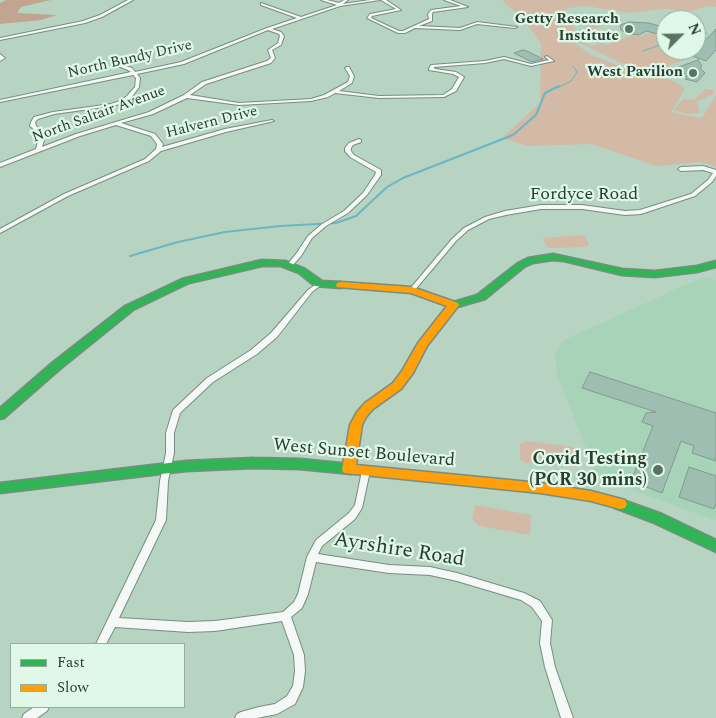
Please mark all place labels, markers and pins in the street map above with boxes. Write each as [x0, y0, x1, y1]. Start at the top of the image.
place label: Getty Research Institute [515, 11, 619, 46]
marker: Getty Research Institute [623, 23, 635, 35]
place label: West Pavilion [587, 64, 683, 82]
marker: West Pavilion [687, 67, 699, 79]
place label: Covid Testing (PCR 30 mins) [529, 449, 647, 492]
marker: Covid Testing (PCR 30 mins) [651, 463, 665, 477]

